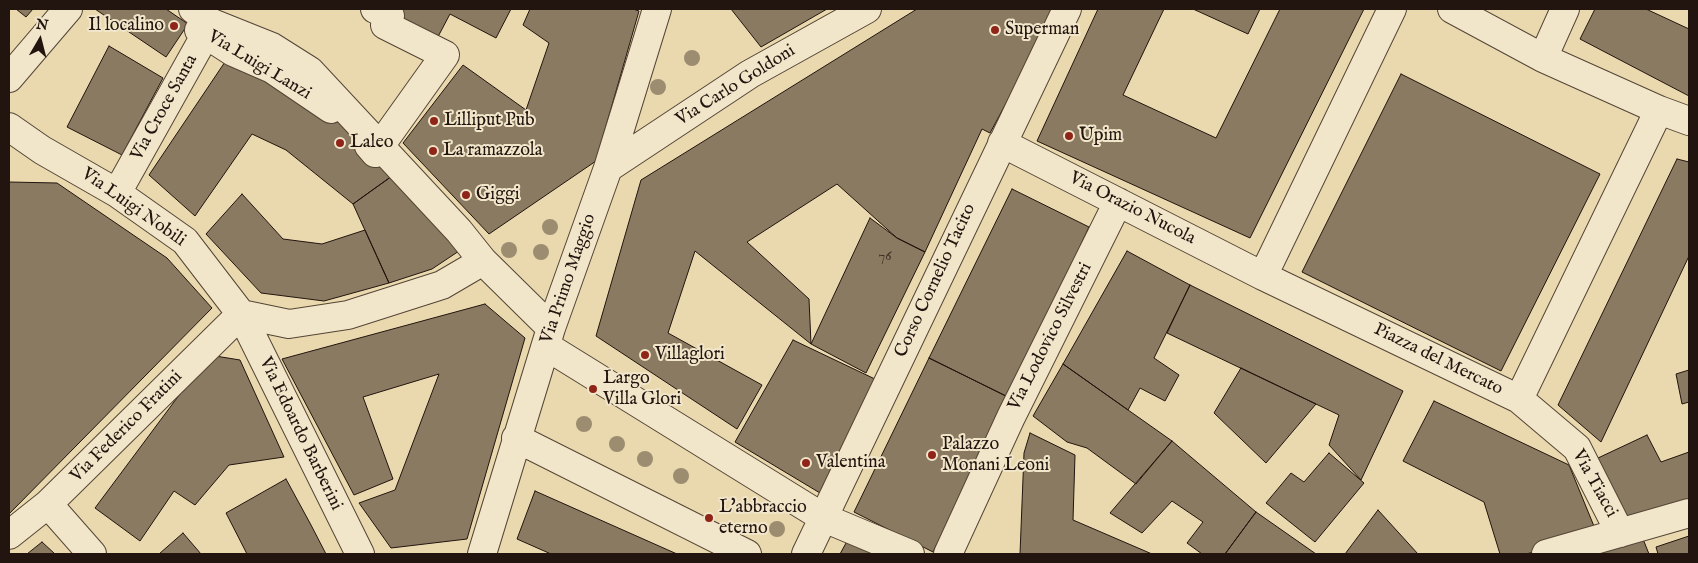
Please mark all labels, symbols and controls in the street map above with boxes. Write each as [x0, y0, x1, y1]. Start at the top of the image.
north arrow [15, 15, 65, 65]
text: N [35, 15, 49, 35]
place label: Il localino [88, 15, 164, 37]
place label: Superman [1005, 19, 1079, 41]
marker: Il localino [168, 20, 180, 32]
marker: Superman [989, 24, 1001, 36]
street label: Via Luigi Lanzi [203, 27, 315, 105]
street label: Via Carlo Goldoni [672, 41, 800, 131]
street label: Via Croce Santa [127, 51, 203, 165]
place label: Lilliput Pub [444, 110, 535, 132]
marker: Lilliput Pub [428, 115, 440, 127]
place label: Upim [1079, 125, 1122, 147]
marker: Upim [1063, 130, 1075, 142]
place label: Laleo [350, 132, 393, 154]
marker: Laleo [334, 137, 346, 149]
place label: La ramazzola [443, 140, 543, 162]
marker: La ramazzola [427, 145, 439, 157]
street label: Via Luigi Nobili [77, 164, 189, 252]
street label: Via Orazio Nucola [1065, 168, 1199, 250]
place label: Giggi [476, 184, 519, 206]
marker: Giggi [460, 189, 472, 201]
street label: Corso Cornelio Tacito [891, 201, 981, 361]
street label: Via Primo Maggio [537, 211, 601, 347]
house number: 76 [878, 248, 892, 266]
street label: Via Lodovico Silvestri [1004, 259, 1098, 415]
street label: Piazza del Mercato [1370, 319, 1506, 401]
place label: Villaglori [655, 344, 725, 366]
marker: Villaglori [639, 349, 651, 361]
street label: Via Edoardo Barberini [254, 354, 346, 514]
street label: Via Federico Fratini [67, 367, 187, 487]
place label: Largo Villa Glori [603, 368, 681, 410]
marker: Largo Villa Glori [587, 383, 599, 395]
place label: Palazzo Monani Leoni [942, 434, 1049, 476]
street label: Via Tiacci [1567, 446, 1621, 522]
marker: Palazzo Monani Leoni [926, 449, 938, 461]
place label: Valentina [816, 452, 885, 474]
marker: Valentina [800, 457, 812, 469]
place label: L'abbraccio eterno [719, 497, 807, 540]
marker: L'abbraccio eterno [703, 512, 715, 524]

